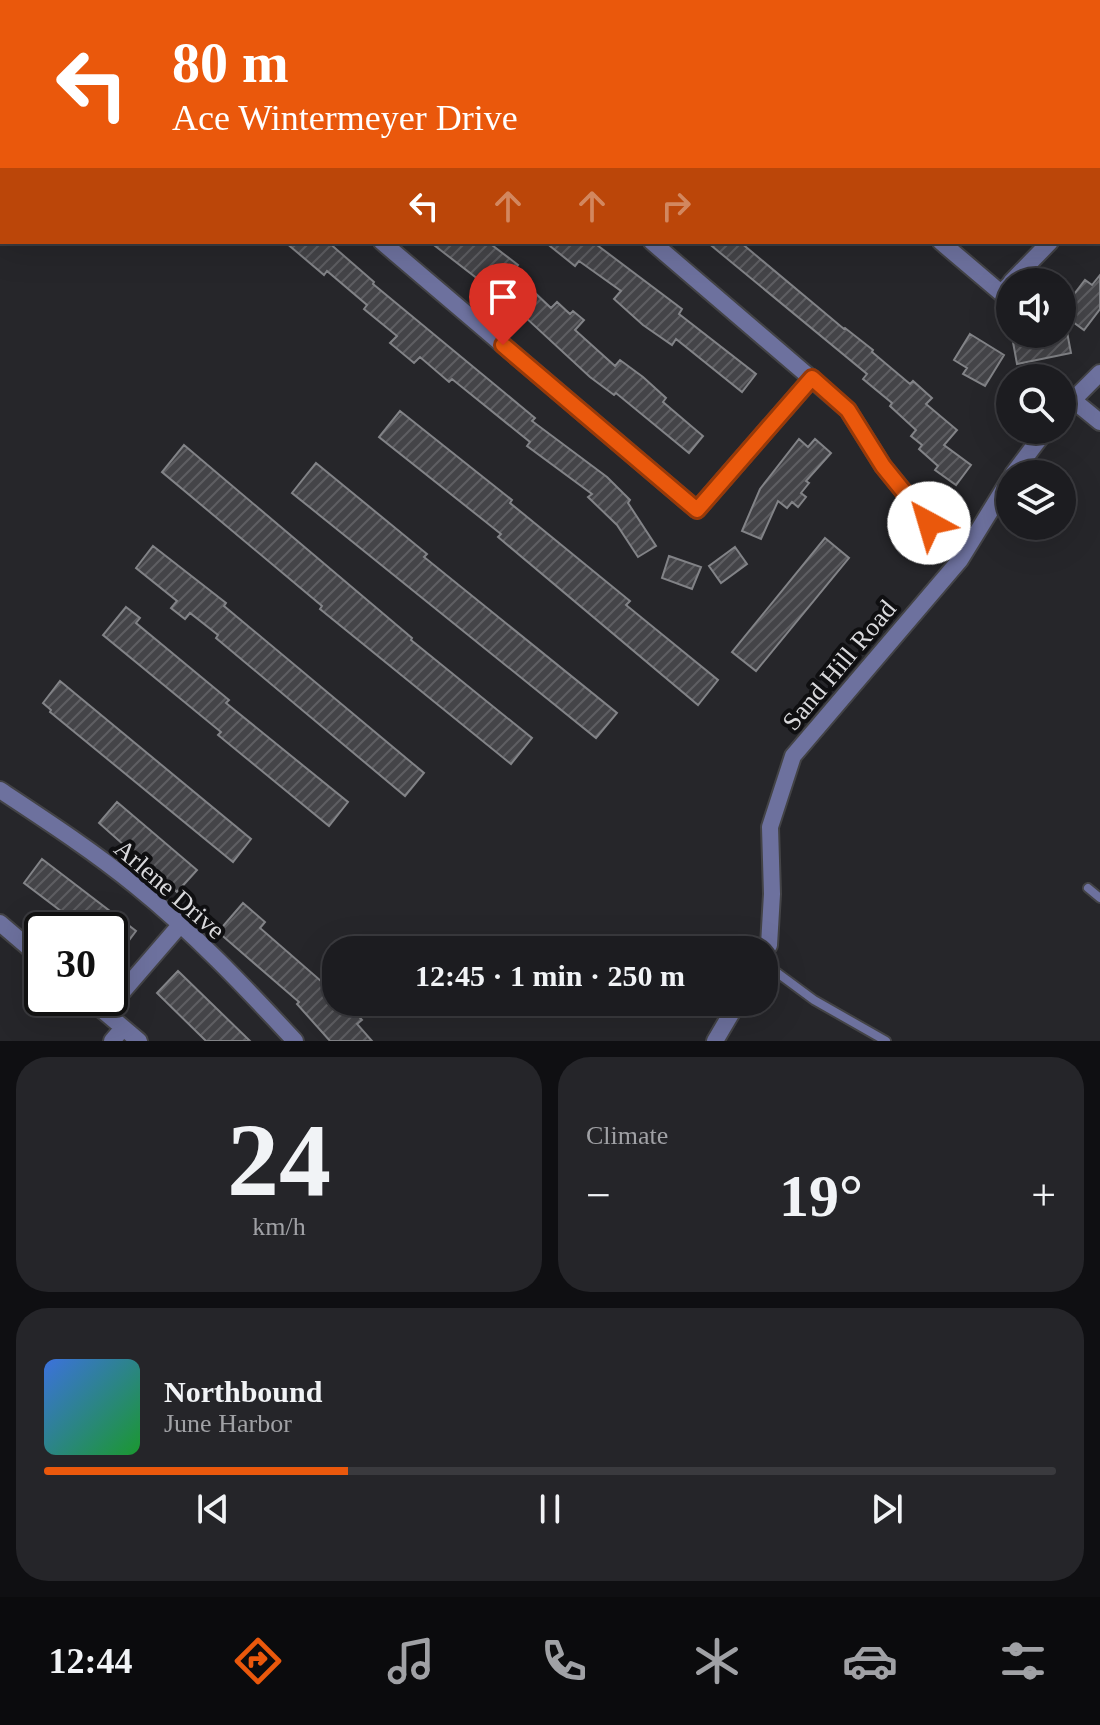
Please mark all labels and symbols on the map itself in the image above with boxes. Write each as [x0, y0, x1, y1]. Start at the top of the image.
pin [469, 263, 537, 345]
position arrow [887, 481, 971, 565]
street label: Sand Hill Road [777, 595, 902, 736]
street label: Arlene Drive [109, 834, 231, 945]
speed limit sign: 30 [24, 912, 128, 1016]

